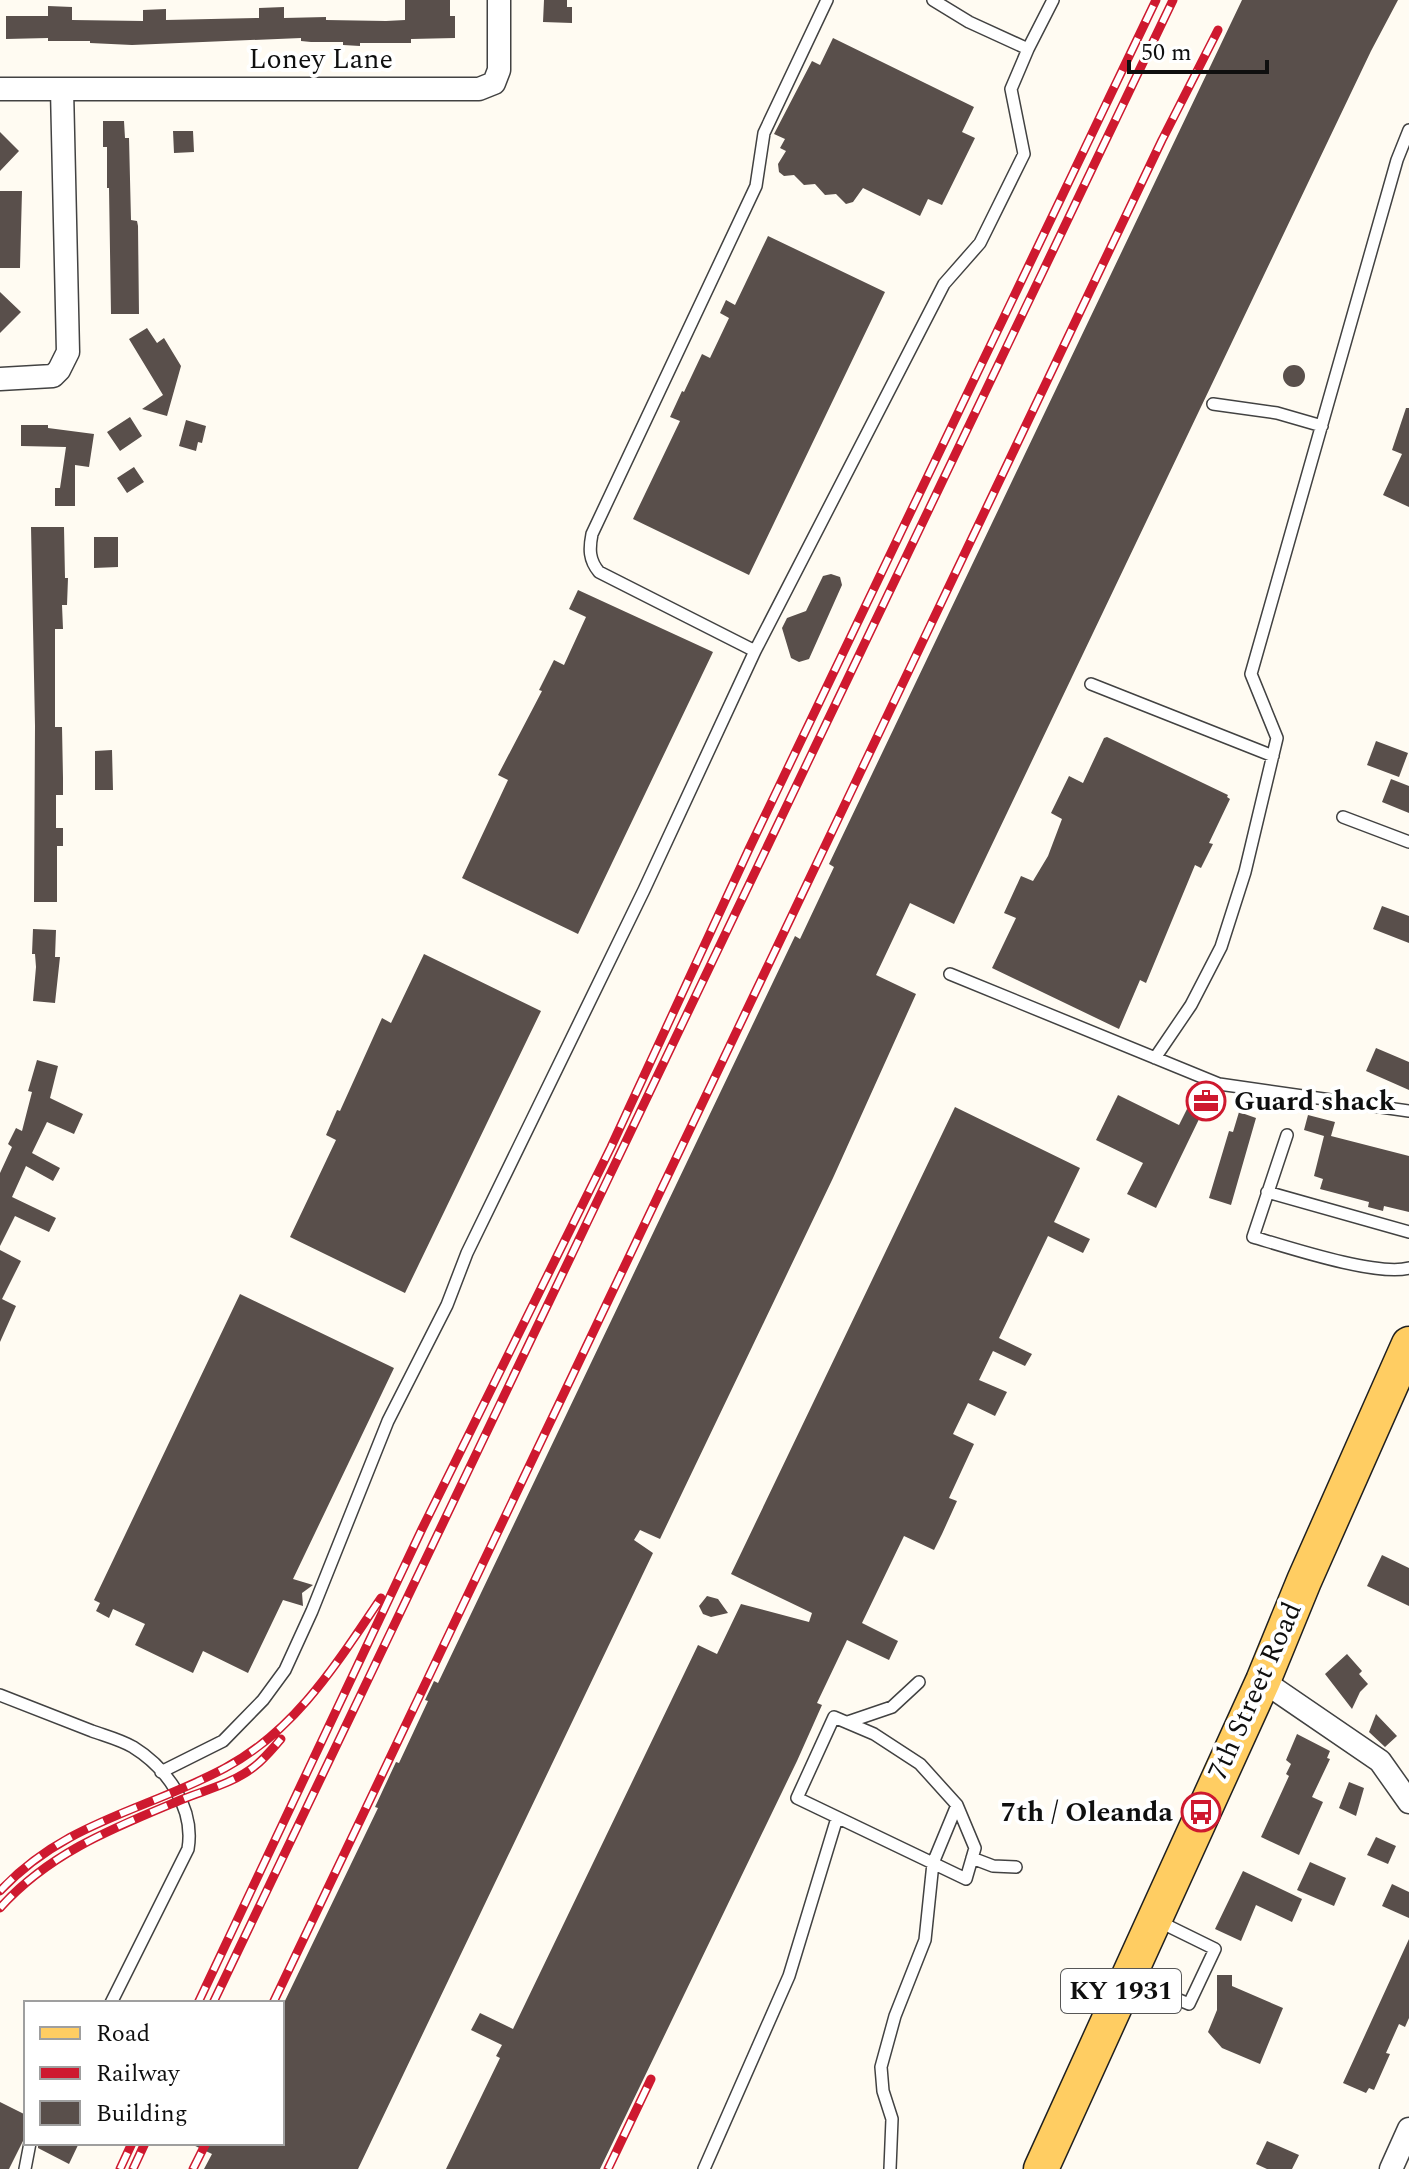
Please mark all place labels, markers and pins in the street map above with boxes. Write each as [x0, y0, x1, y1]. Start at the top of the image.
office icon: Guard shack [1185, 1080, 1227, 1122]
place label: Guard shack [1234, 1080, 1396, 1123]
place label: 7th / Oleanda [1001, 1791, 1174, 1834]
bus stop icon: 7th / Oleanda [1180, 1791, 1222, 1833]

